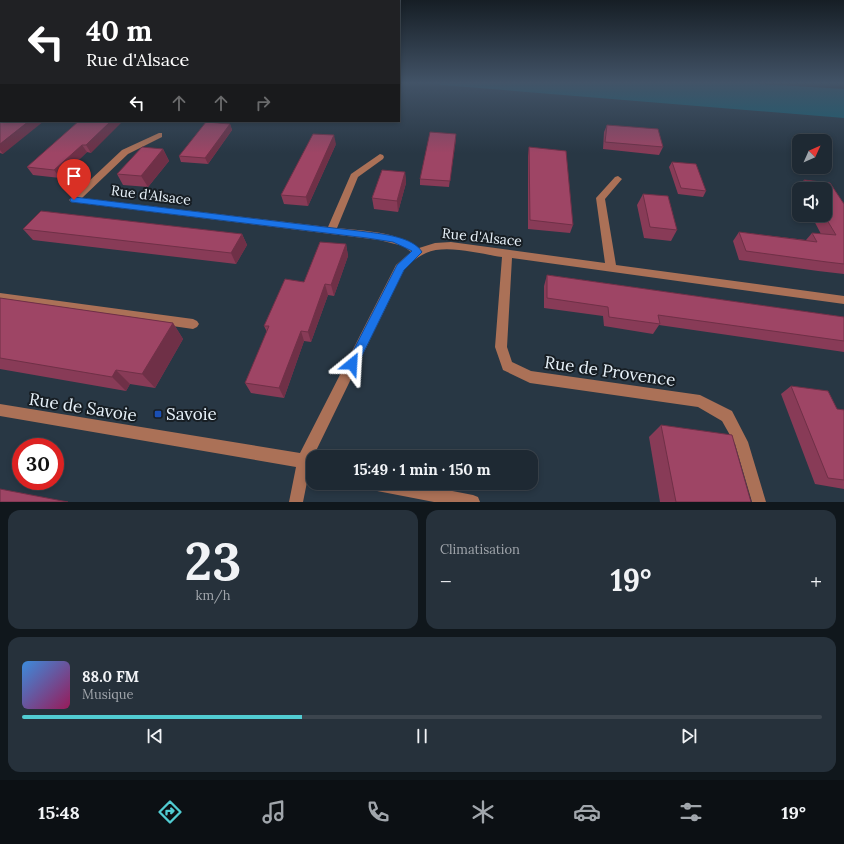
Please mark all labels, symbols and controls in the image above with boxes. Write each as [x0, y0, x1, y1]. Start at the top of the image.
text: 40 m [86, 13, 152, 49]
icon: left [20, 16, 72, 68]
text: Rue d'Alsace [86, 48, 189, 71]
icon: left [126, 92, 148, 114]
icon: ahead [168, 92, 190, 114]
icon: ahead [210, 92, 232, 114]
icon: right [252, 92, 274, 114]
north arrow [792, 134, 832, 174]
map controls [792, 134, 832, 222]
pin [57, 159, 91, 200]
icon: arrive [63, 165, 85, 187]
street label: Rue d'Alsace [110, 181, 192, 209]
button: sound [792, 182, 832, 222]
street label: Rue d'Alsace [441, 224, 523, 250]
position arrow [331, 343, 373, 385]
street label: Rue de Provence [543, 351, 677, 391]
street label: Rue de Savoie [27, 388, 139, 426]
place label: Savoie [166, 403, 217, 425]
marker: Savoie [153, 409, 163, 419]
speed limit sign: 30 [12, 438, 64, 490]
text: 15:49 · 1 min · 150 m [353, 460, 491, 479]
text: 23 [185, 528, 241, 594]
text: Climatisation [440, 541, 520, 558]
text: 19° [611, 561, 651, 599]
text: − [440, 567, 452, 595]
text: + [810, 567, 822, 595]
text: km/h [195, 587, 231, 604]
text: 88.0 FM [82, 667, 139, 686]
text: Musique [82, 686, 134, 703]
icon: previous [144, 725, 166, 747]
icon: pause [411, 725, 433, 747]
icon: next [678, 725, 700, 747]
icon: directions [156, 798, 184, 826]
icon: music [260, 798, 288, 826]
icon: phone [364, 798, 392, 826]
icon: climate [469, 798, 497, 826]
icon: car [573, 798, 601, 826]
icon: filters [677, 798, 705, 826]
text: 15:48 [38, 801, 80, 824]
text: 19° [781, 801, 806, 824]

